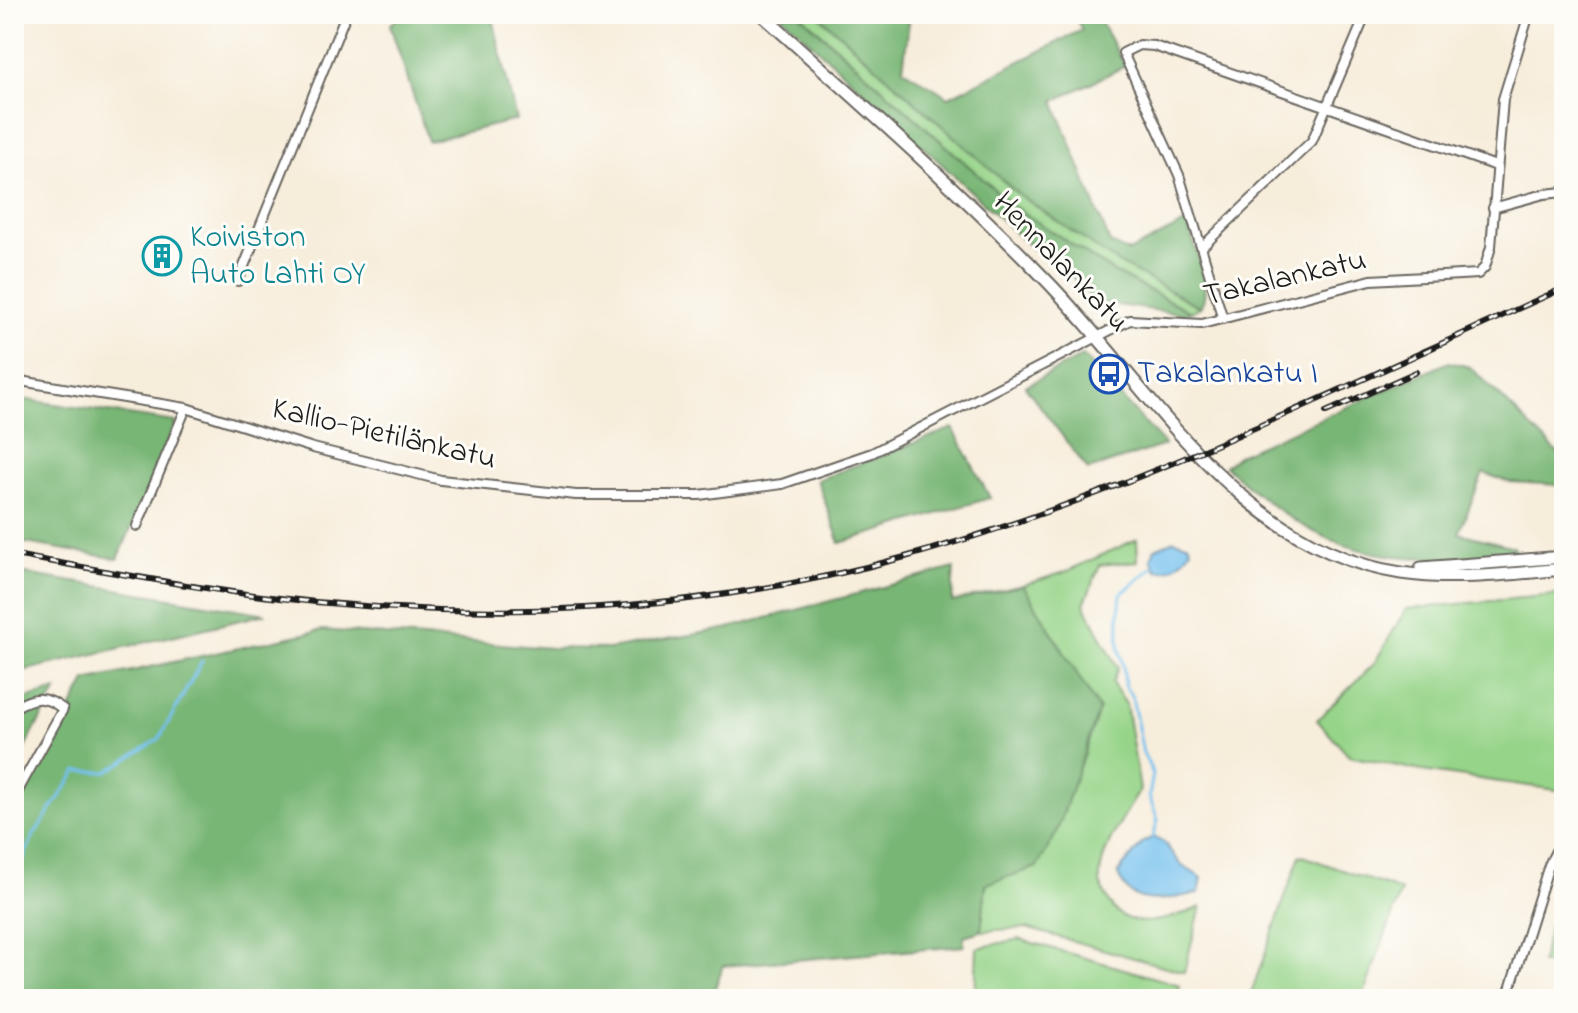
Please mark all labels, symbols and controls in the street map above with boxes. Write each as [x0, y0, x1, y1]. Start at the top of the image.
street label: Hennalankatu [980, 182, 1140, 344]
place label: Koiviston Auto Lahti OY [190, 215, 366, 299]
building icon: Koiviston Auto Lahti OY [141, 235, 183, 277]
street label: Takalankatu [1199, 237, 1371, 321]
place label: Takalankatu I [1137, 351, 1318, 398]
bus stop icon: Takalankatu I [1088, 353, 1130, 395]
street label: Kallio-Pietilänkatu [267, 386, 501, 484]

